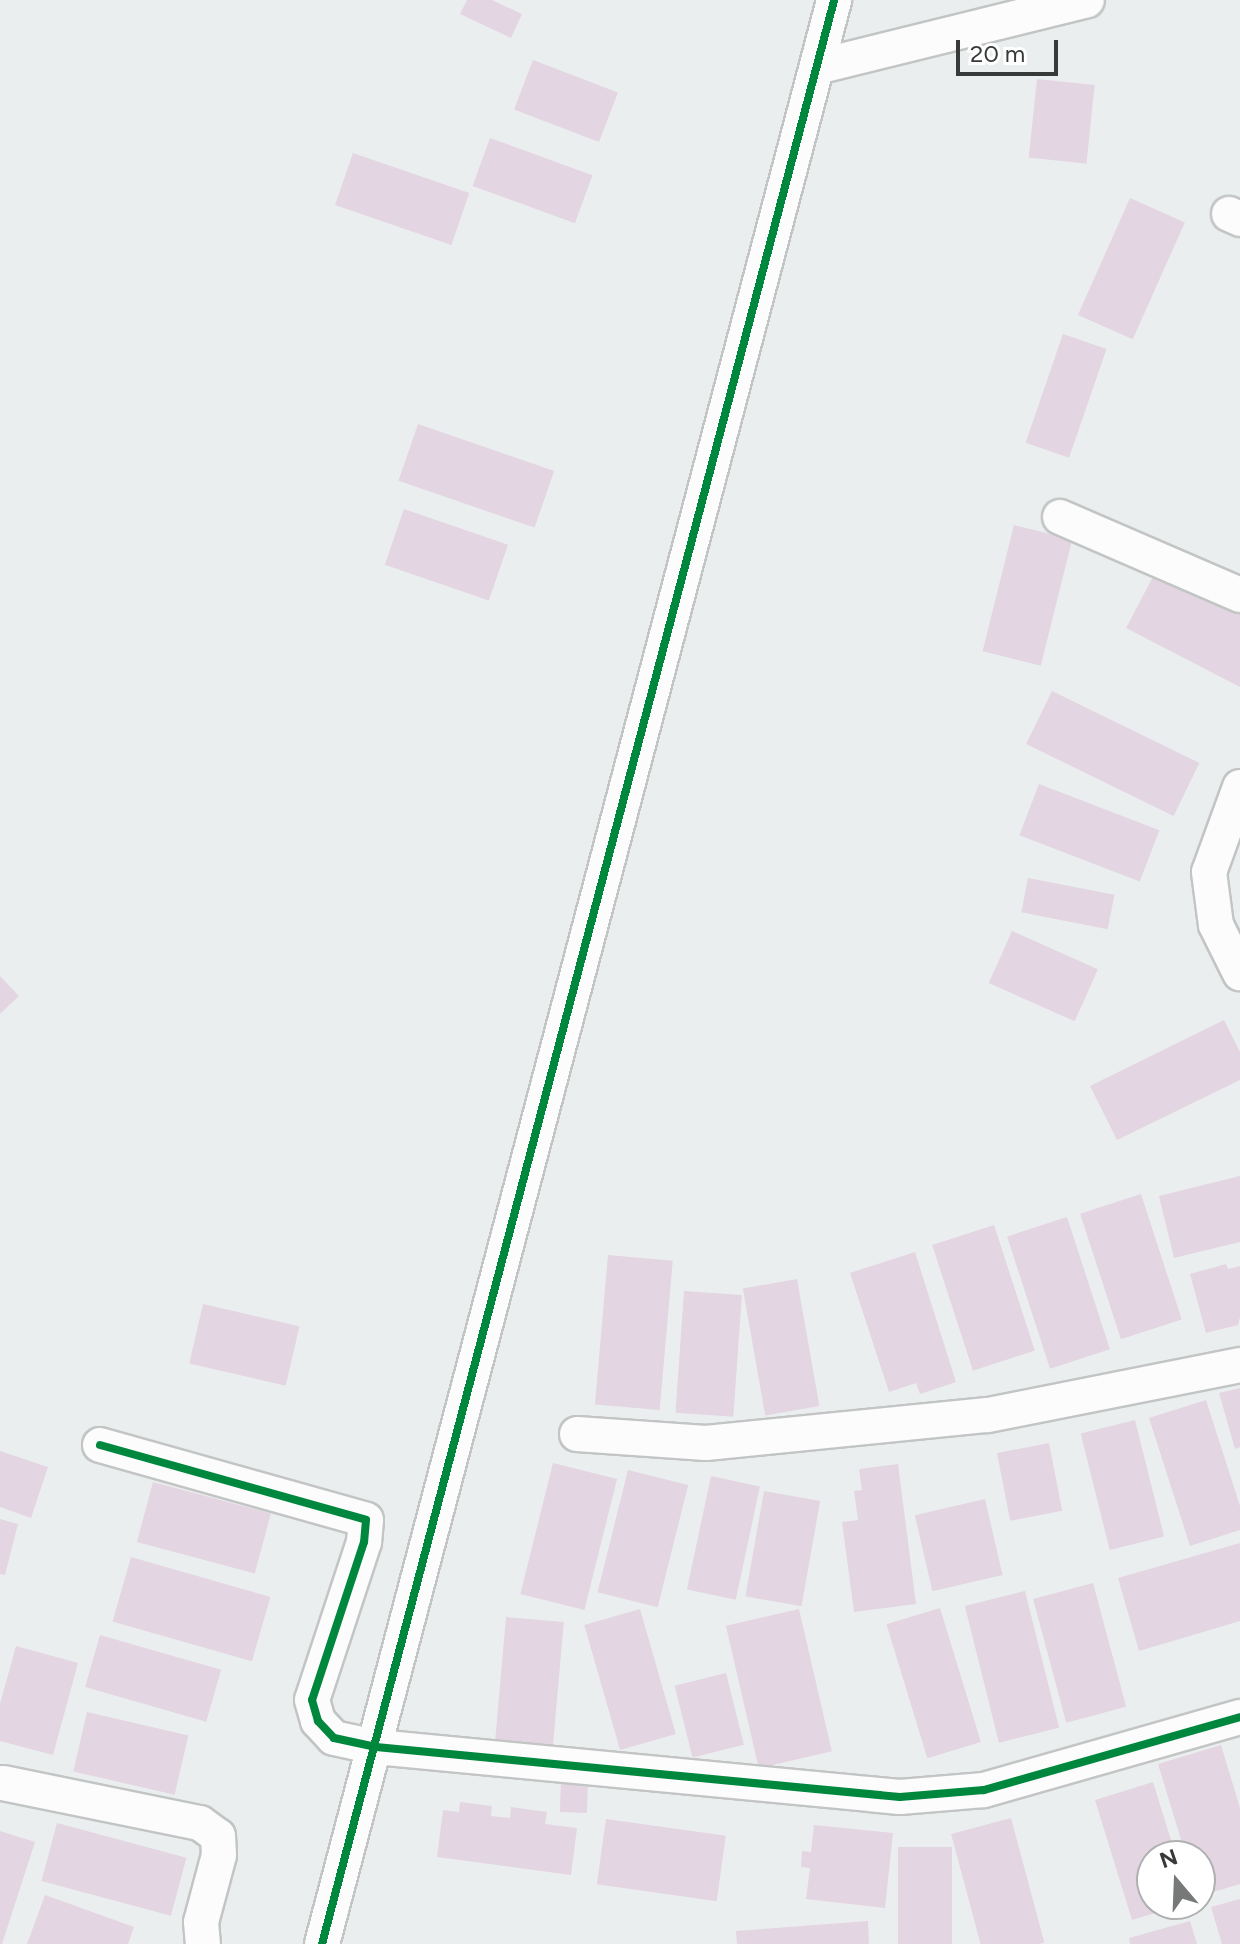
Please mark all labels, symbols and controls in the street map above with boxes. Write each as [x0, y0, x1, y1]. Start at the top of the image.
scale bar [960, 24, 1062, 74]
text: 20 m [970, 39, 1025, 68]
north arrow [1136, 1840, 1216, 1920]
text: N [1156, 1843, 1181, 1874]

